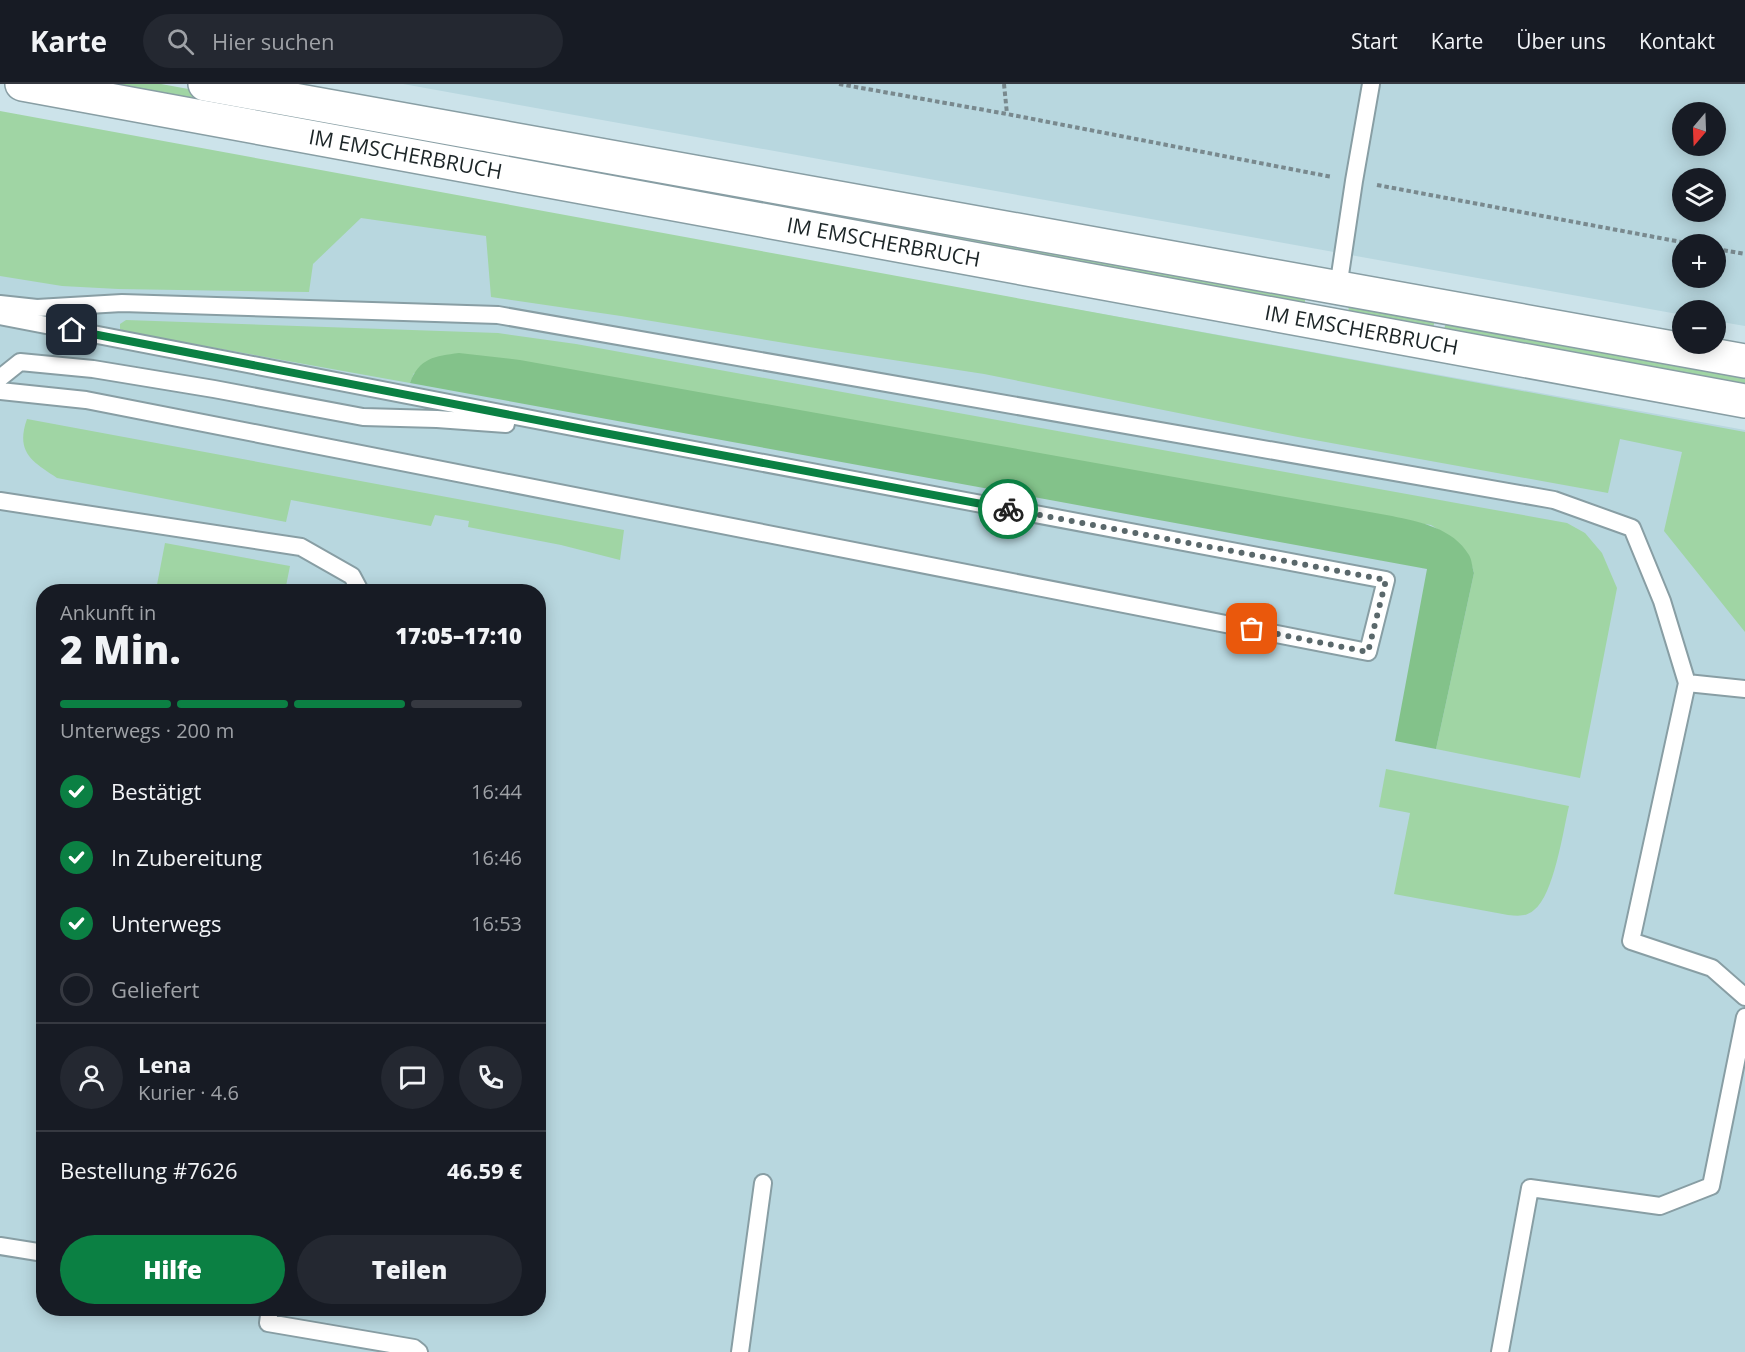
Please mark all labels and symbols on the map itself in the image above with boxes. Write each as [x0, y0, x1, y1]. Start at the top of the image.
north arrow [1672, 102, 1726, 156]
street label: IM EMSCHERBRUCH [307, 122, 505, 185]
street label: IM EMSCHERBRUCH [785, 210, 983, 273]
street label: IM EMSCHERBRUCH [1263, 298, 1461, 361]
pin [46, 304, 97, 355]
courier [978, 479, 1038, 539]
pin [1226, 603, 1277, 654]

